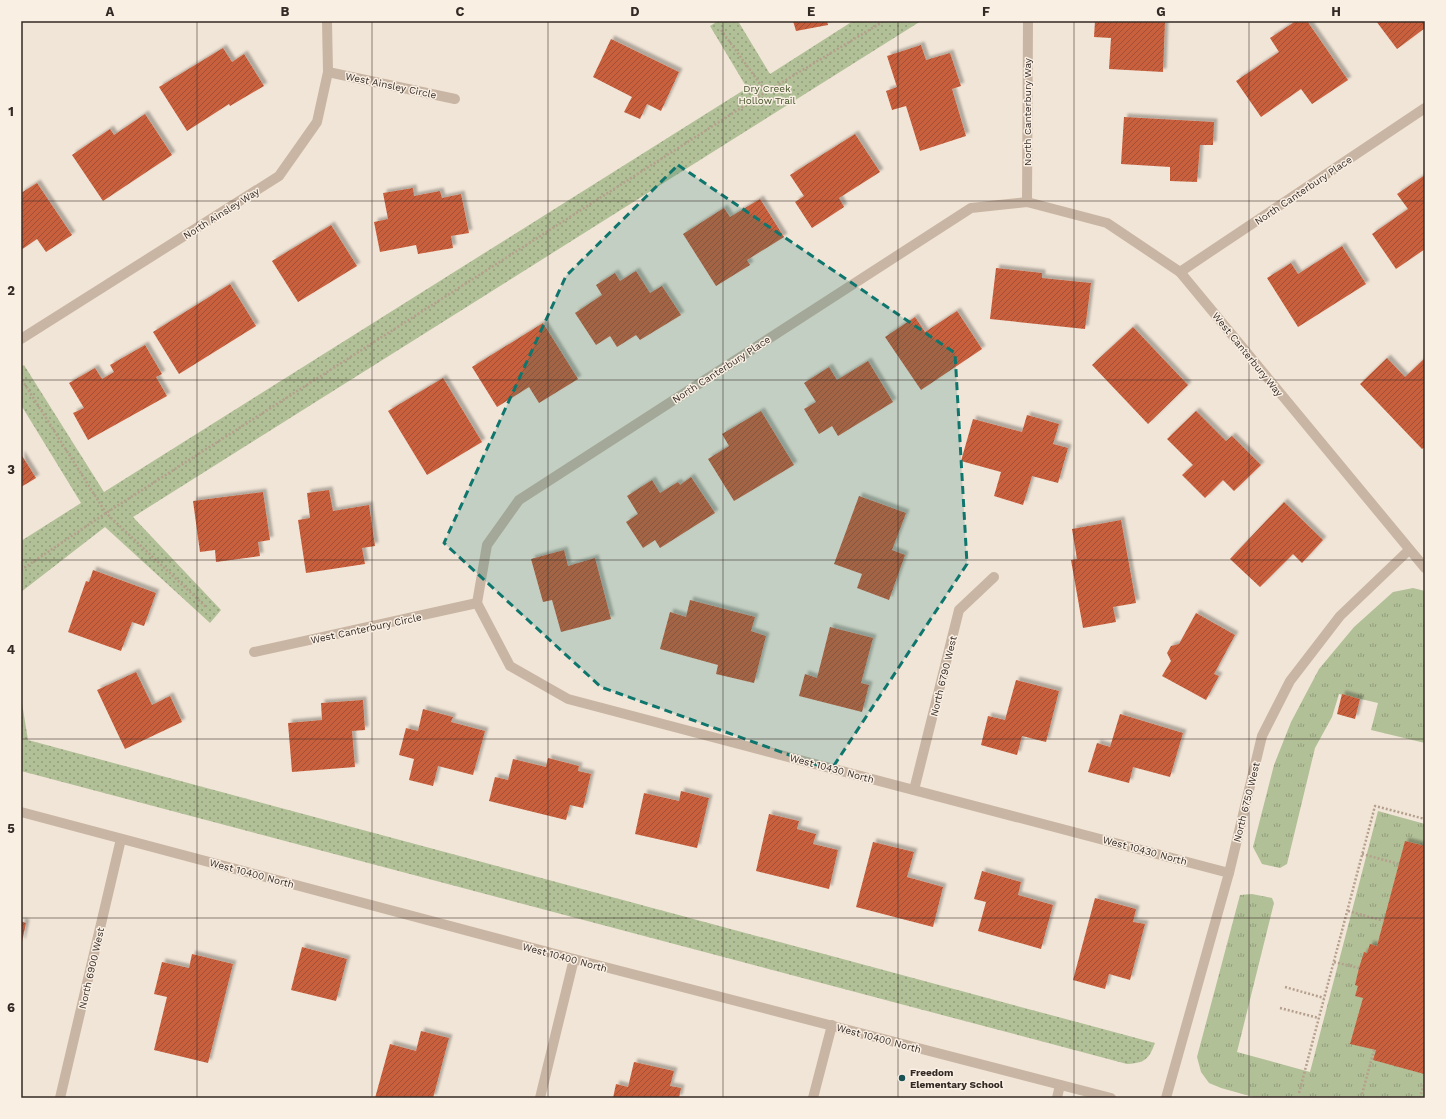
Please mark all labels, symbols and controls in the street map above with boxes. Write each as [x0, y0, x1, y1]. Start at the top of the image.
text: A [106, 4, 115, 19]
text: B [281, 4, 290, 19]
text: C [456, 4, 465, 19]
text: D [630, 4, 640, 19]
text: E [807, 4, 815, 19]
text: F [982, 4, 990, 19]
text: G [1156, 4, 1166, 19]
text: H [1331, 4, 1341, 19]
street label: North Canterbury Way [1022, 57, 1033, 166]
street label: West Ainsley Circle [344, 70, 438, 101]
park label: Dry Creek Hollow Trail [738, 83, 796, 106]
text: 1 [8, 104, 14, 119]
street label: North Canterbury Place [1253, 154, 1354, 227]
street label: North Ainsley Way [181, 185, 262, 241]
text: 2 [7, 283, 15, 298]
street label: West Canterbury Way [1210, 310, 1285, 399]
street label: North Canterbury Place [670, 333, 772, 405]
text: 3 [7, 462, 15, 477]
street label: West Canterbury Circle [310, 611, 423, 646]
street label: North 6790 West [928, 634, 959, 717]
text: 4 [7, 642, 16, 657]
street label: West 10430 North [789, 752, 875, 785]
street label: North 6750 West [1231, 760, 1262, 843]
text: 5 [7, 821, 15, 836]
street label: West 10430 North [1102, 834, 1188, 867]
street label: West 10400 North [208, 857, 295, 890]
street label: North 6900 West [77, 926, 106, 1010]
street label: West 10400 North [521, 941, 608, 974]
text: 6 [7, 1000, 15, 1015]
street label: West 10400 North [835, 1022, 922, 1055]
place label: Freedom Elementary School [910, 1067, 1004, 1090]
marker: Freedom Elementary School [897, 1073, 907, 1083]

